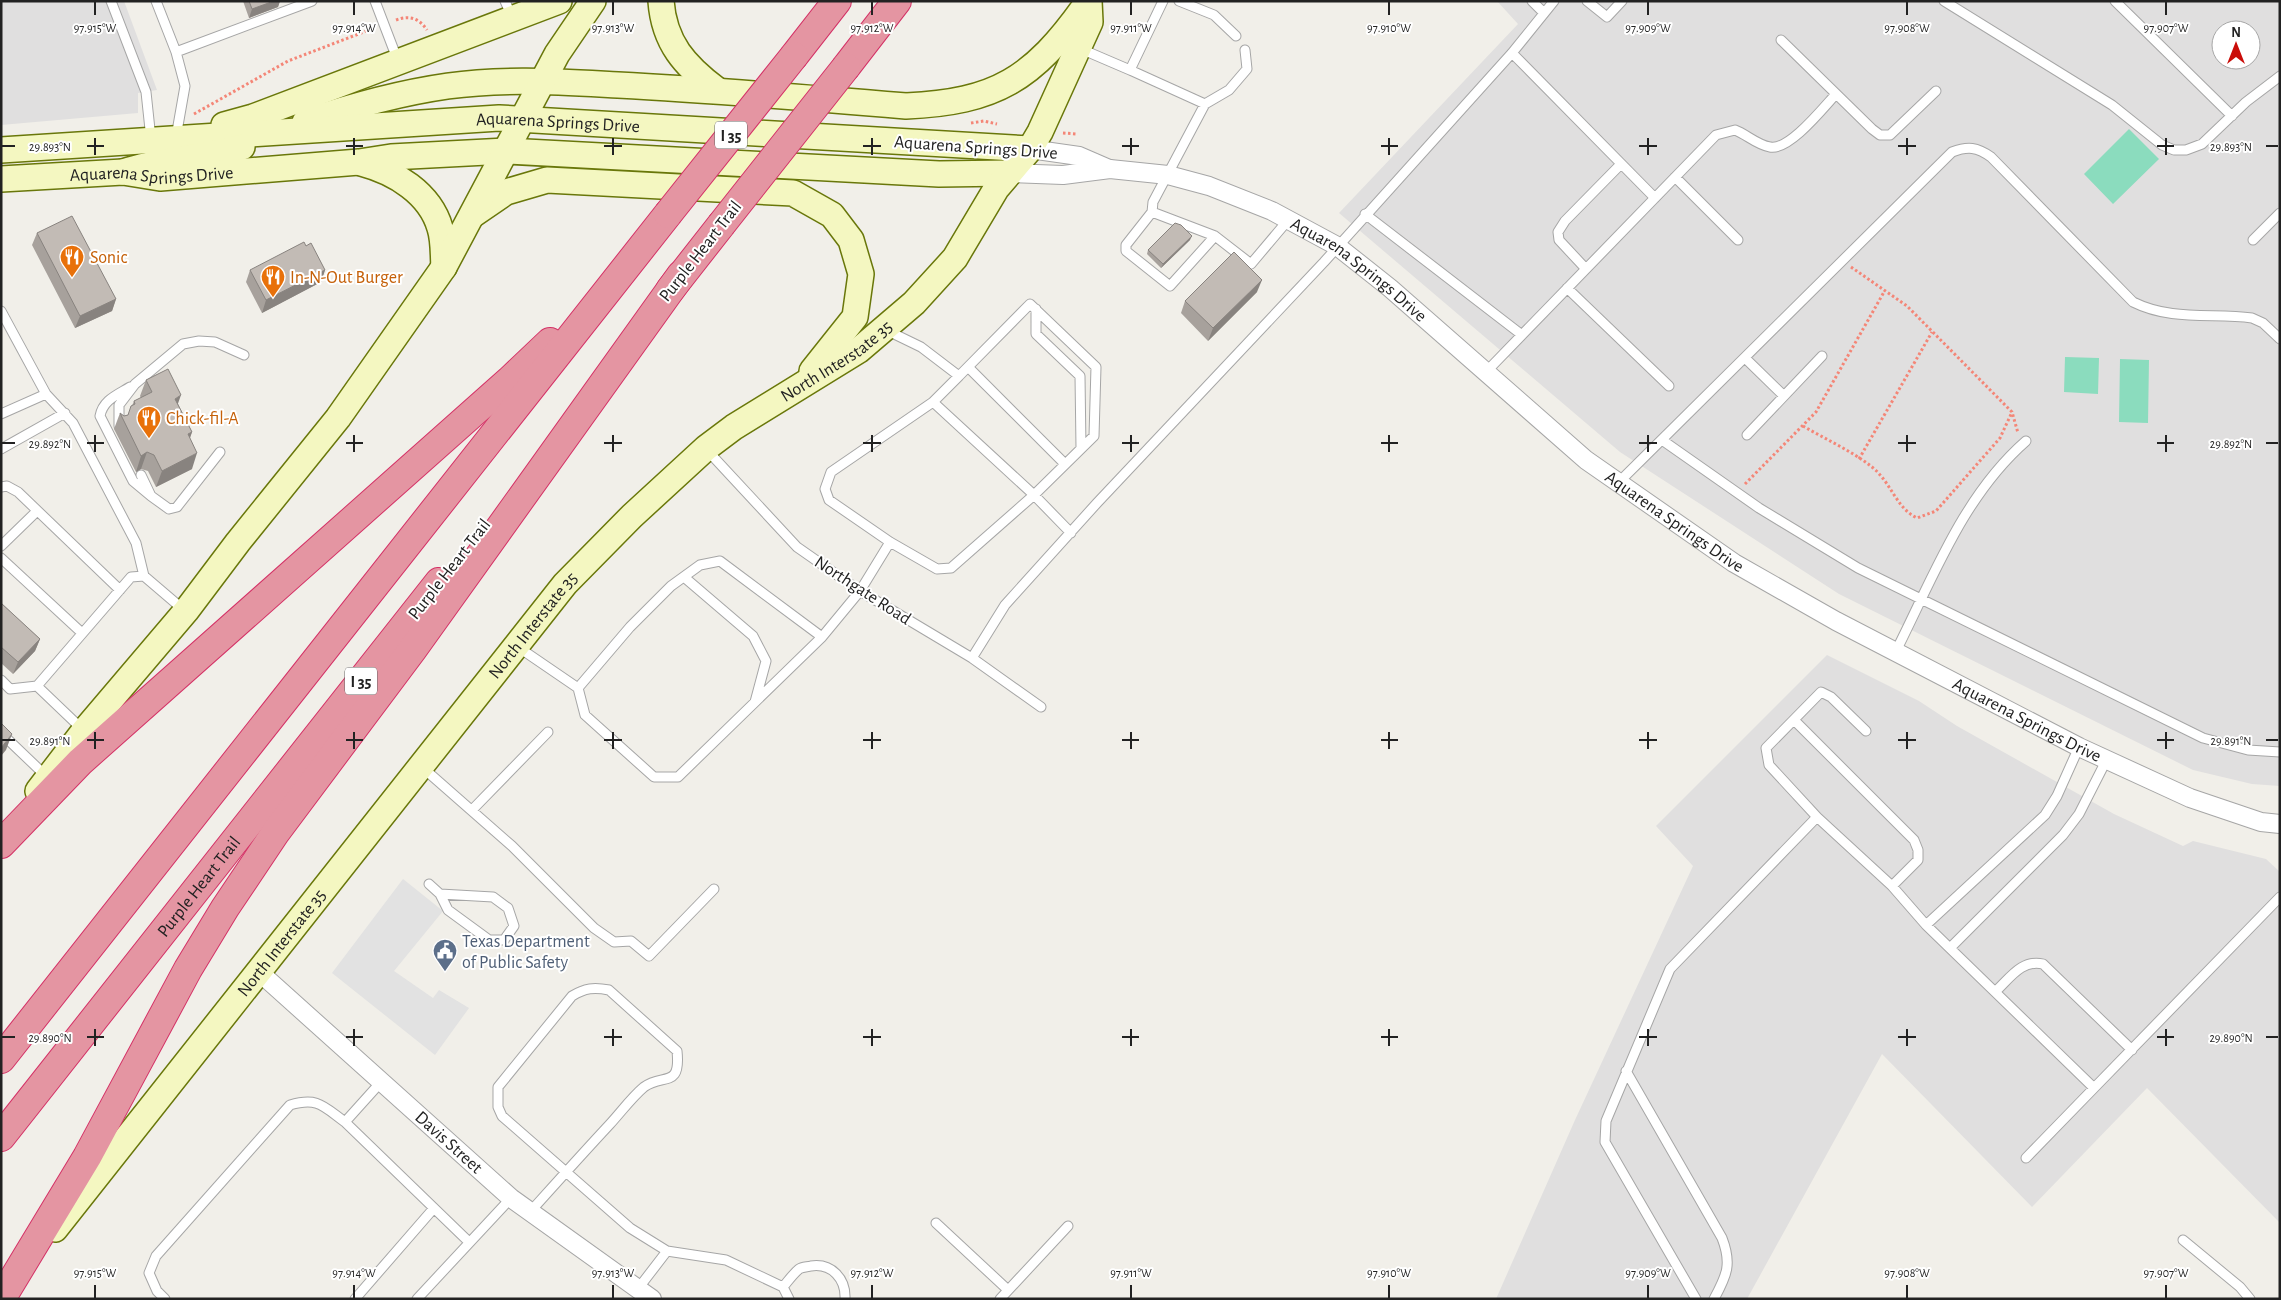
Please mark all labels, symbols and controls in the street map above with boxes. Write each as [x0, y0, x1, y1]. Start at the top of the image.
north arrow [2211, 20, 2261, 70]
text: 97.915°W [74, 22, 117, 34]
text: 97.914°W [332, 22, 376, 34]
text: 97.913°W [592, 22, 635, 34]
text: 97.912°W [850, 22, 894, 34]
text: 97.911°W [1110, 22, 1152, 34]
text: 97.910°W [1367, 22, 1411, 34]
text: 97.909°W [1625, 22, 1671, 34]
text: 97.908°W [1884, 22, 1930, 34]
text: 97.907°W [2144, 22, 2189, 34]
text: N [2231, 26, 2241, 40]
street label: Aquarena Springs Drive [475, 110, 640, 136]
road number: I 35 [715, 122, 747, 148]
street label: Aquarena Springs Drive [893, 133, 1058, 163]
text: 29.893°N [29, 141, 71, 153]
text: 29.893°N [2210, 141, 2252, 153]
street label: Aquarena Springs Drive [69, 164, 234, 188]
street label: Purple Heart Trail [656, 198, 745, 305]
street label: Aquarena Springs Drive [1287, 215, 1430, 326]
restaurant icon: Sonic [59, 244, 85, 278]
place label: Sonic [90, 249, 127, 267]
restaurant icon: In-N-Out Burger [260, 264, 286, 298]
place label: In-N-Out Burger [290, 269, 403, 287]
street label: North Interstate 35 [778, 318, 896, 406]
restaurant icon: Chick-fil-A [136, 405, 162, 439]
place label: Chick-fil-A [166, 410, 239, 428]
text: 29.892°N [29, 438, 71, 450]
text: 29.892°N [2210, 438, 2252, 450]
street label: Aquarena Springs Drive [1601, 468, 1746, 576]
street label: Purple Heart Trail [405, 516, 494, 623]
street label: Northgate Road [811, 553, 914, 629]
street label: North Interstate 35 [486, 569, 581, 682]
road number: I 35 [345, 668, 377, 694]
street label: Aquarena Springs Drive [1950, 675, 2104, 766]
text: 29.891°N [29, 735, 71, 747]
text: 29.891°N [2210, 735, 2252, 747]
street label: Purple Heart Trail [154, 834, 244, 941]
street label: North Interstate 35 [235, 886, 330, 1000]
place label: Texas Department of Public Safety [462, 933, 590, 972]
public building icon: Texas Department of Public Safety [432, 938, 458, 972]
text: 29.890°N [28, 1032, 72, 1044]
text: 29.890°N [2209, 1032, 2253, 1044]
street label: Davis Street [411, 1108, 486, 1178]
text: 97.915°W [74, 1267, 117, 1279]
text: 97.914°W [332, 1267, 376, 1279]
text: 97.913°W [592, 1267, 635, 1279]
text: 97.912°W [850, 1267, 894, 1279]
text: 97.911°W [1110, 1267, 1152, 1279]
text: 97.910°W [1367, 1267, 1411, 1279]
text: 97.909°W [1625, 1267, 1671, 1279]
text: 97.908°W [1884, 1267, 1930, 1279]
text: 97.907°W [2144, 1267, 2189, 1279]

